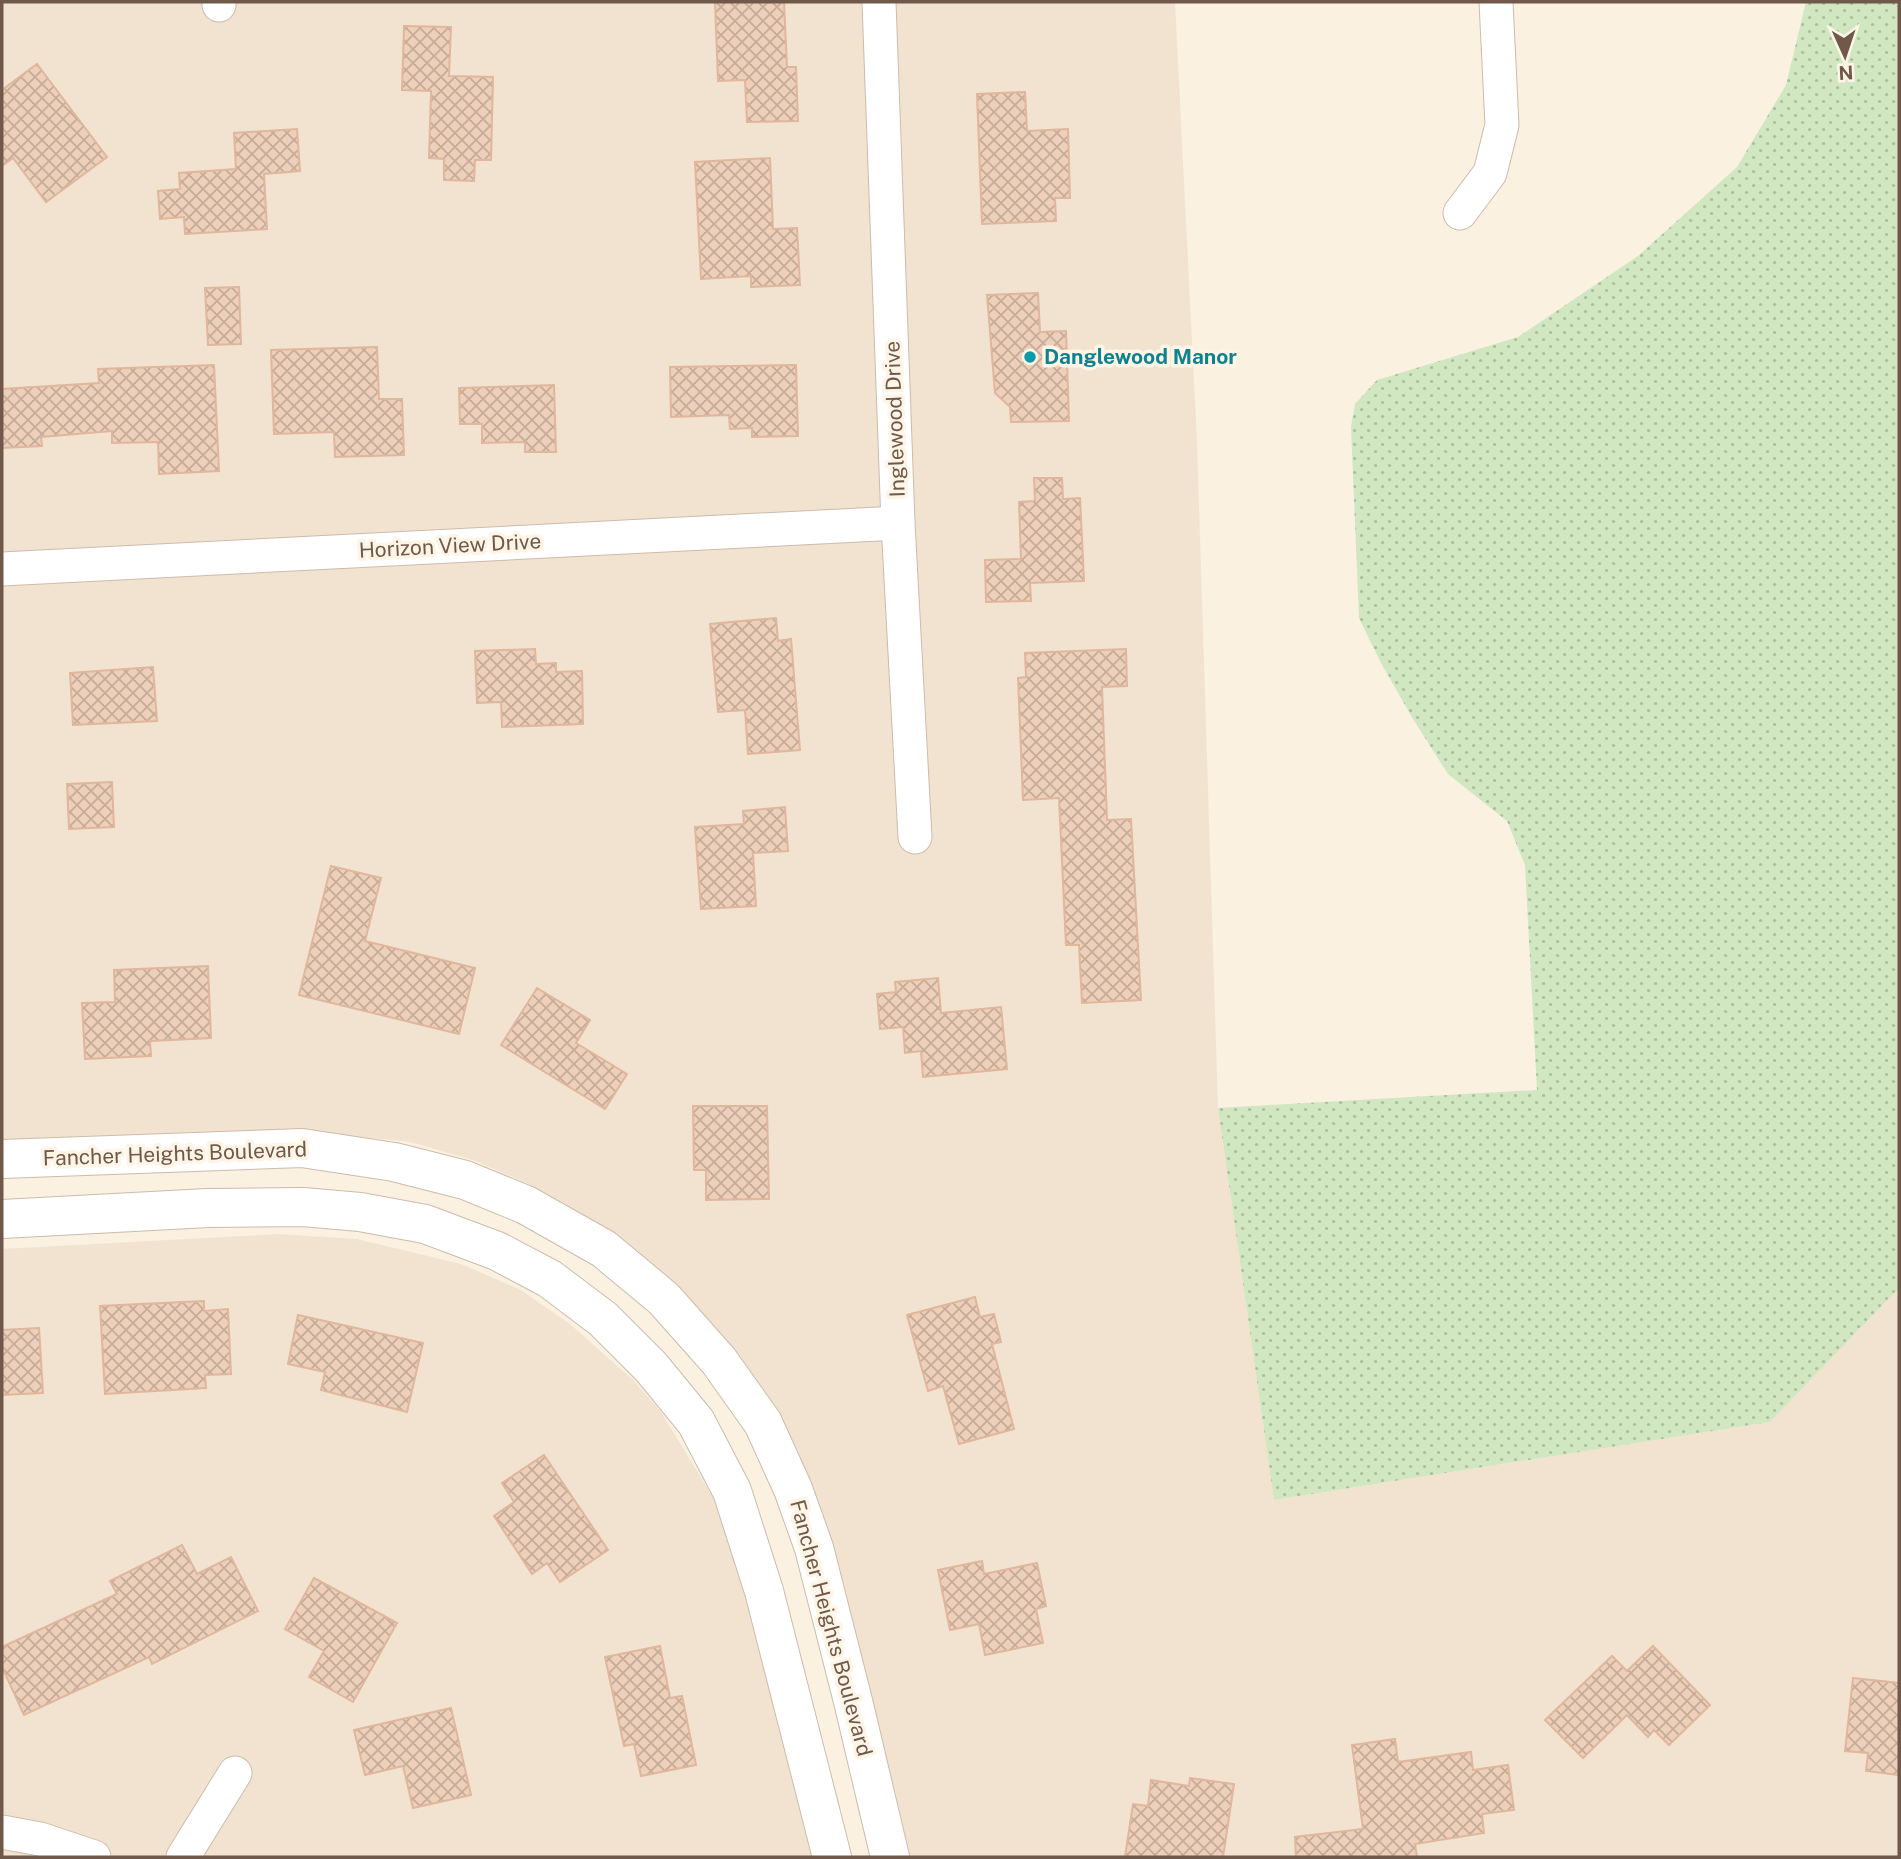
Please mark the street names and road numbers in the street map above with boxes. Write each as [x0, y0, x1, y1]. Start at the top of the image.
street label: Inglewood Drive [879, 340, 910, 498]
street label: Horizon View Drive [358, 528, 542, 563]
street label: Fancher Heights Boulevard [42, 1136, 308, 1171]
street label: Fancher Heights Boulevard [785, 1497, 878, 1759]

